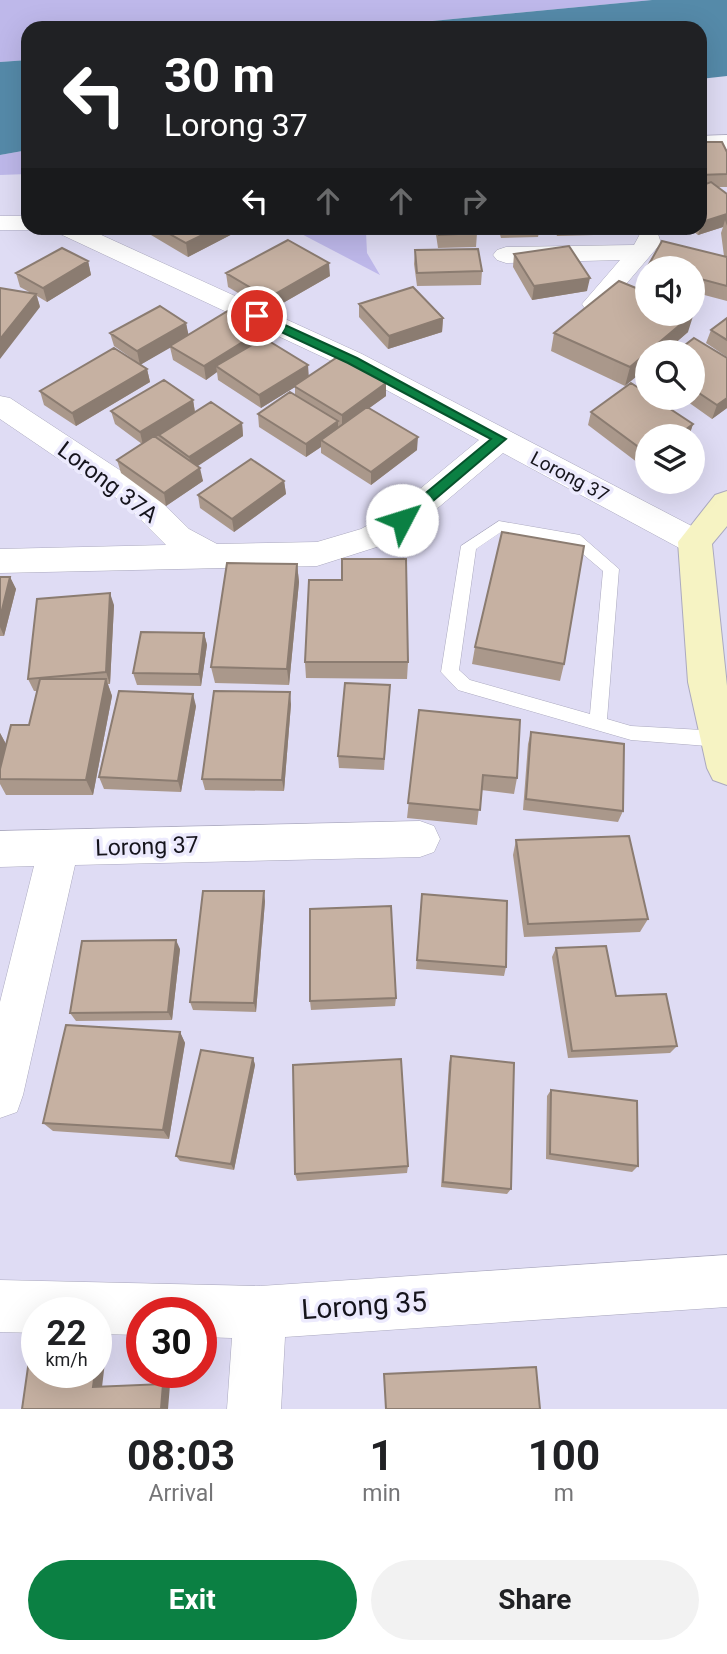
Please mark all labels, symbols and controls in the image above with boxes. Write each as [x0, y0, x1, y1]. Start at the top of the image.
text: 30 m [164, 47, 275, 104]
icon: left [49, 49, 140, 140]
text: Lorong 37 [164, 106, 308, 144]
icon: left [236, 182, 274, 220]
icon: ahead [309, 182, 347, 220]
icon: ahead [382, 182, 420, 220]
icon: right [455, 182, 493, 220]
map controls [635, 256, 705, 494]
button: sound [635, 256, 705, 326]
pin [227, 286, 287, 346]
icon: arrive [238, 297, 276, 335]
button: search [635, 340, 705, 410]
button: layers [635, 424, 705, 494]
street label: Lorong 37A [52, 436, 163, 529]
street label: Lorong 37 [527, 446, 613, 507]
position arrow [365, 483, 439, 557]
street label: Lorong 37 [95, 831, 199, 862]
street label: Lorong 35 [300, 1285, 428, 1326]
speed limit sign: 30 [126, 1297, 217, 1388]
text: 22 [46, 1313, 87, 1354]
text: km/h [45, 1349, 88, 1370]
text: 08:03 [127, 1431, 235, 1480]
text: 1 [369, 1431, 394, 1480]
text: 100 [528, 1431, 600, 1480]
text: Arrival [148, 1480, 214, 1507]
text: min [362, 1480, 401, 1507]
text: m [554, 1480, 574, 1507]
button: Exit [28, 1560, 357, 1640]
button: Share [371, 1560, 699, 1640]

